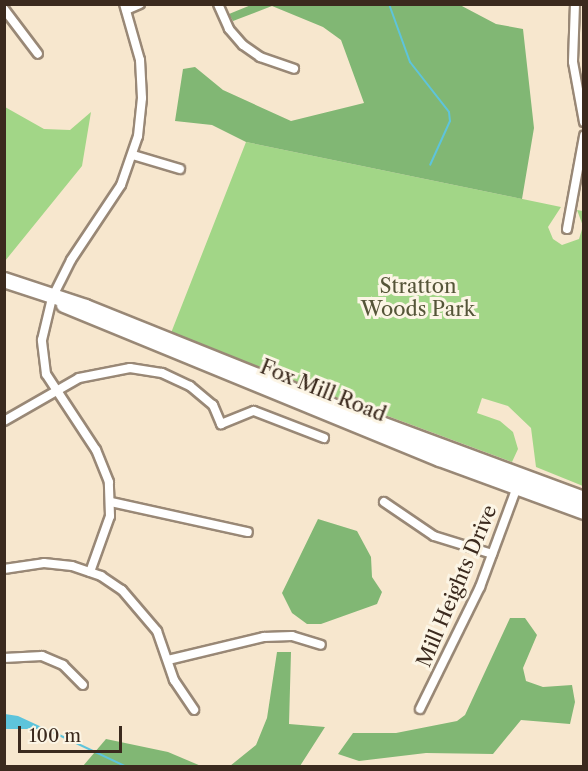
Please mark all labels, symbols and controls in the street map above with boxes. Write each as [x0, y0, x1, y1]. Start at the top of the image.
park label: Stratton Woods Park [361, 274, 475, 321]
street label: Fox Mill Road [256, 355, 390, 427]
street label: Mill Heights Drive [412, 501, 502, 671]
scale bar [21, 714, 124, 752]
text: 100 m [29, 725, 81, 747]

